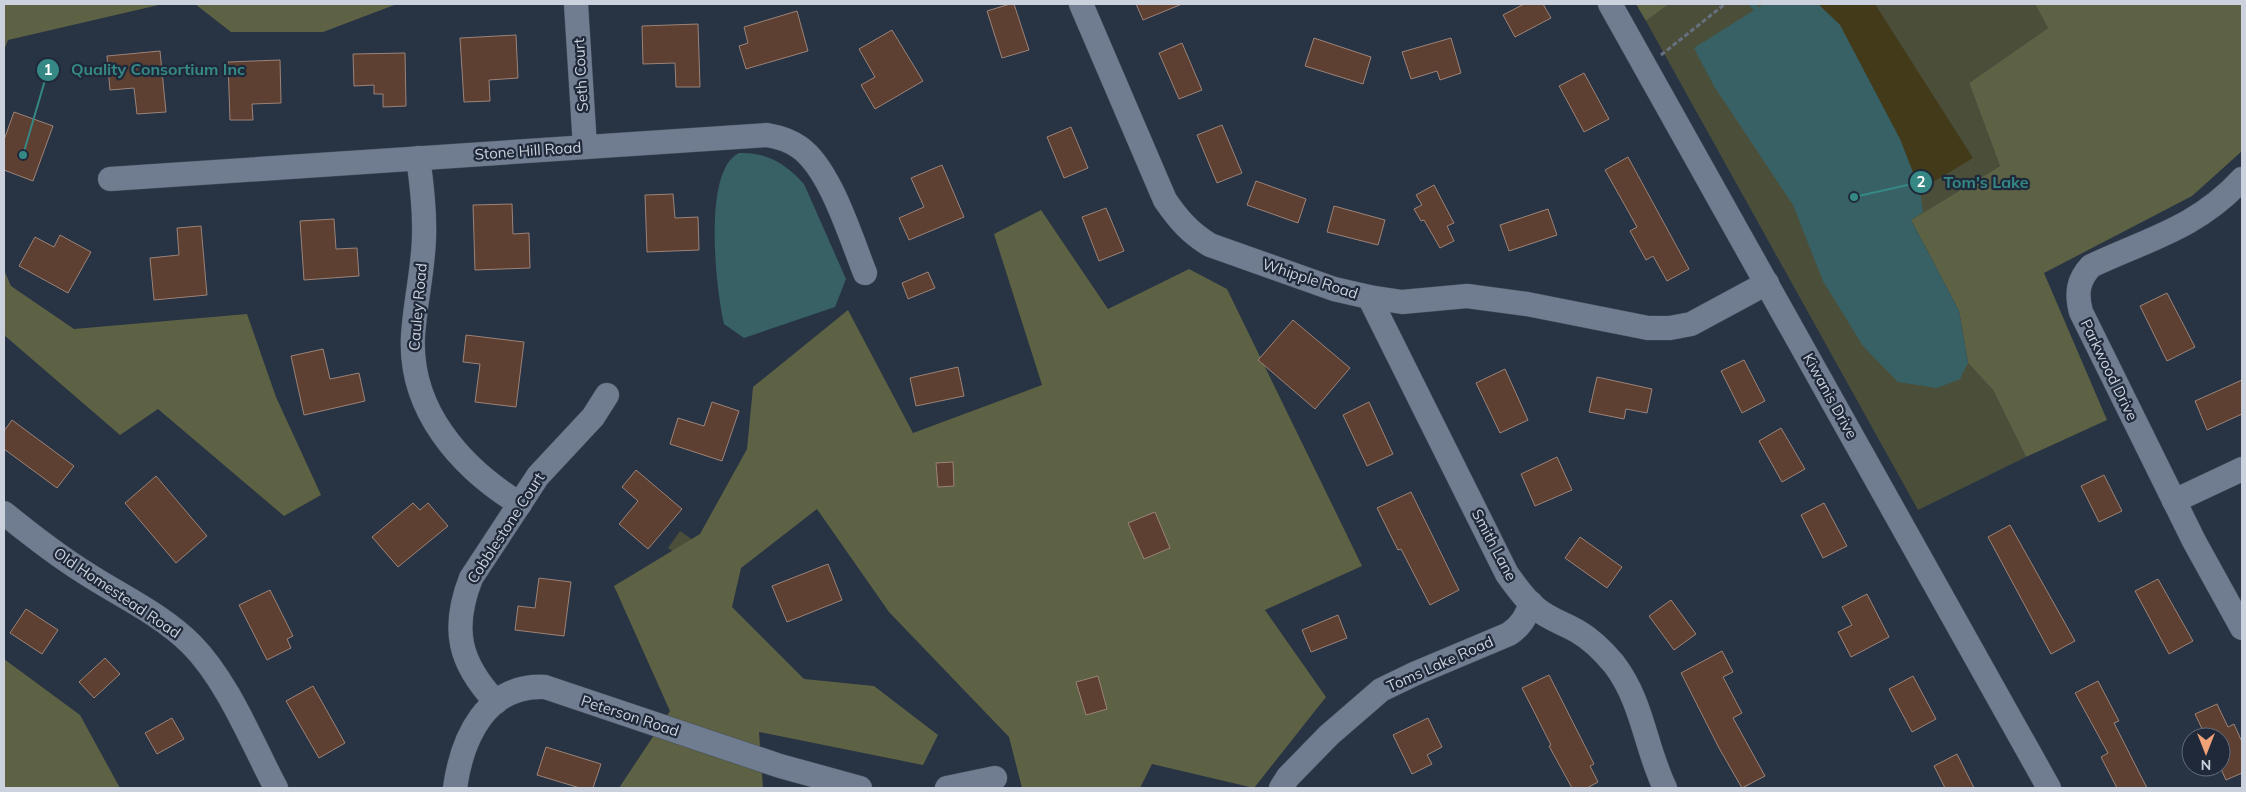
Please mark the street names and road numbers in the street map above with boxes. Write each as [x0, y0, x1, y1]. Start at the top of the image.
street label: Seth Court [569, 38, 592, 112]
street label: Stone Hill Road [474, 137, 582, 164]
street label: Whipple Road [1260, 254, 1360, 303]
street label: Cauley Road [404, 262, 431, 352]
street label: Parkwood Drive [2077, 316, 2142, 424]
street label: Kiwanis Drive [1799, 350, 1862, 442]
street label: Cobblestone Court [463, 469, 548, 587]
street label: Smith Lane [1468, 506, 1521, 584]
street label: Old Homestead Road [50, 543, 184, 642]
street label: Toms Lake Road [1384, 632, 1496, 696]
street label: Peterson Road [579, 691, 681, 740]

